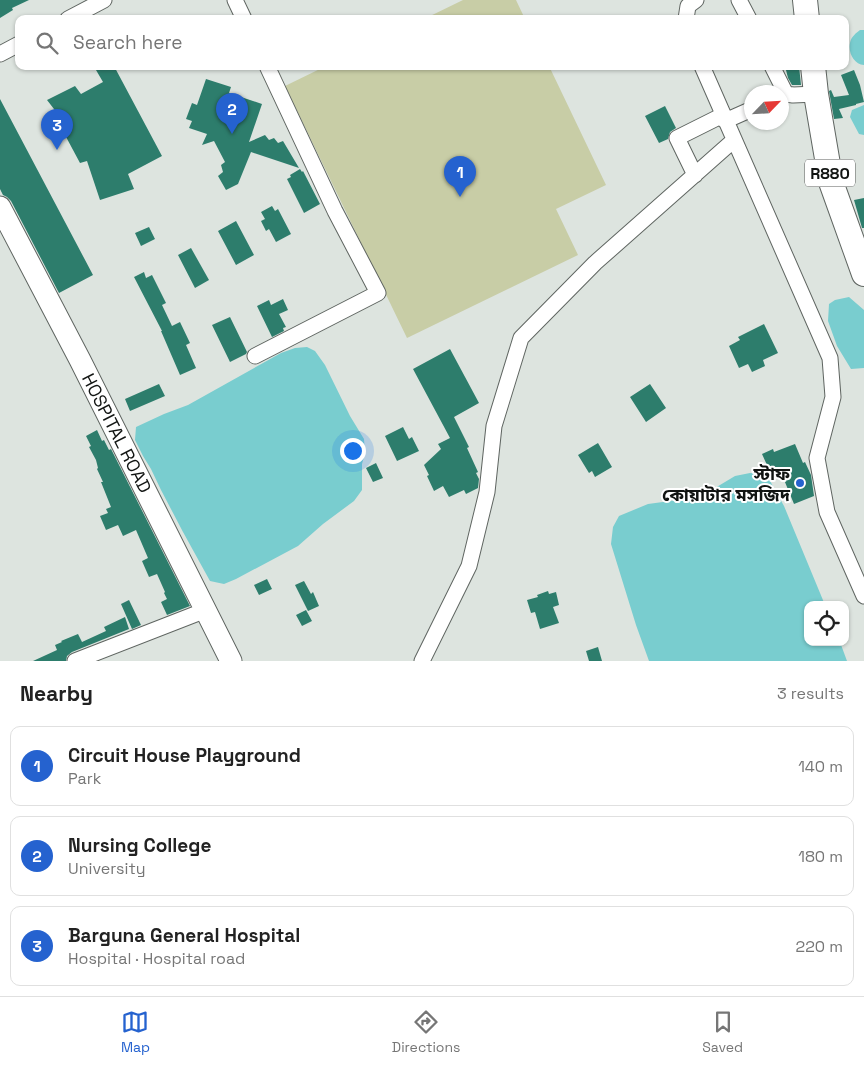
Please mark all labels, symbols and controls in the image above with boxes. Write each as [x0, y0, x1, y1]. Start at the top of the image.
search box [15, 15, 849, 70]
icon: search [33, 29, 61, 57]
text: Search here [73, 30, 183, 55]
north arrow [744, 85, 789, 130]
pin: 2 [216, 93, 248, 134]
pin: 3 [41, 109, 73, 150]
pin: 1 [444, 156, 476, 197]
road number: R880 [805, 160, 855, 187]
street label: HOSPITAL ROAD [77, 369, 157, 497]
your location [340, 438, 366, 464]
place label: স্টাফ কোয়াটার মসজিদ [662, 462, 791, 506]
marker: স্টাফ কোয়াটার মসজিদ [794, 477, 806, 489]
map controls [804, 601, 849, 646]
button: locate [804, 601, 849, 646]
text: Nearby [20, 680, 93, 707]
text: 3 results [777, 683, 844, 704]
text: Circuit House Playground [68, 743, 301, 768]
text: 1 [33, 756, 41, 777]
text: 140 m [798, 756, 843, 777]
text: Park [68, 768, 101, 789]
text: Nursing College [68, 833, 211, 858]
text: 2 [32, 846, 42, 867]
text: 180 m [798, 846, 843, 867]
text: University [68, 858, 146, 879]
text: Barguna General Hospital [68, 923, 300, 948]
text: 3 [32, 936, 42, 957]
text: 220 m [796, 936, 843, 957]
text: Hospital · Hospital road [68, 948, 245, 969]
tab: Map [121, 1008, 150, 1056]
tab: Directions [392, 1008, 460, 1056]
tab: Saved [702, 1008, 743, 1056]

